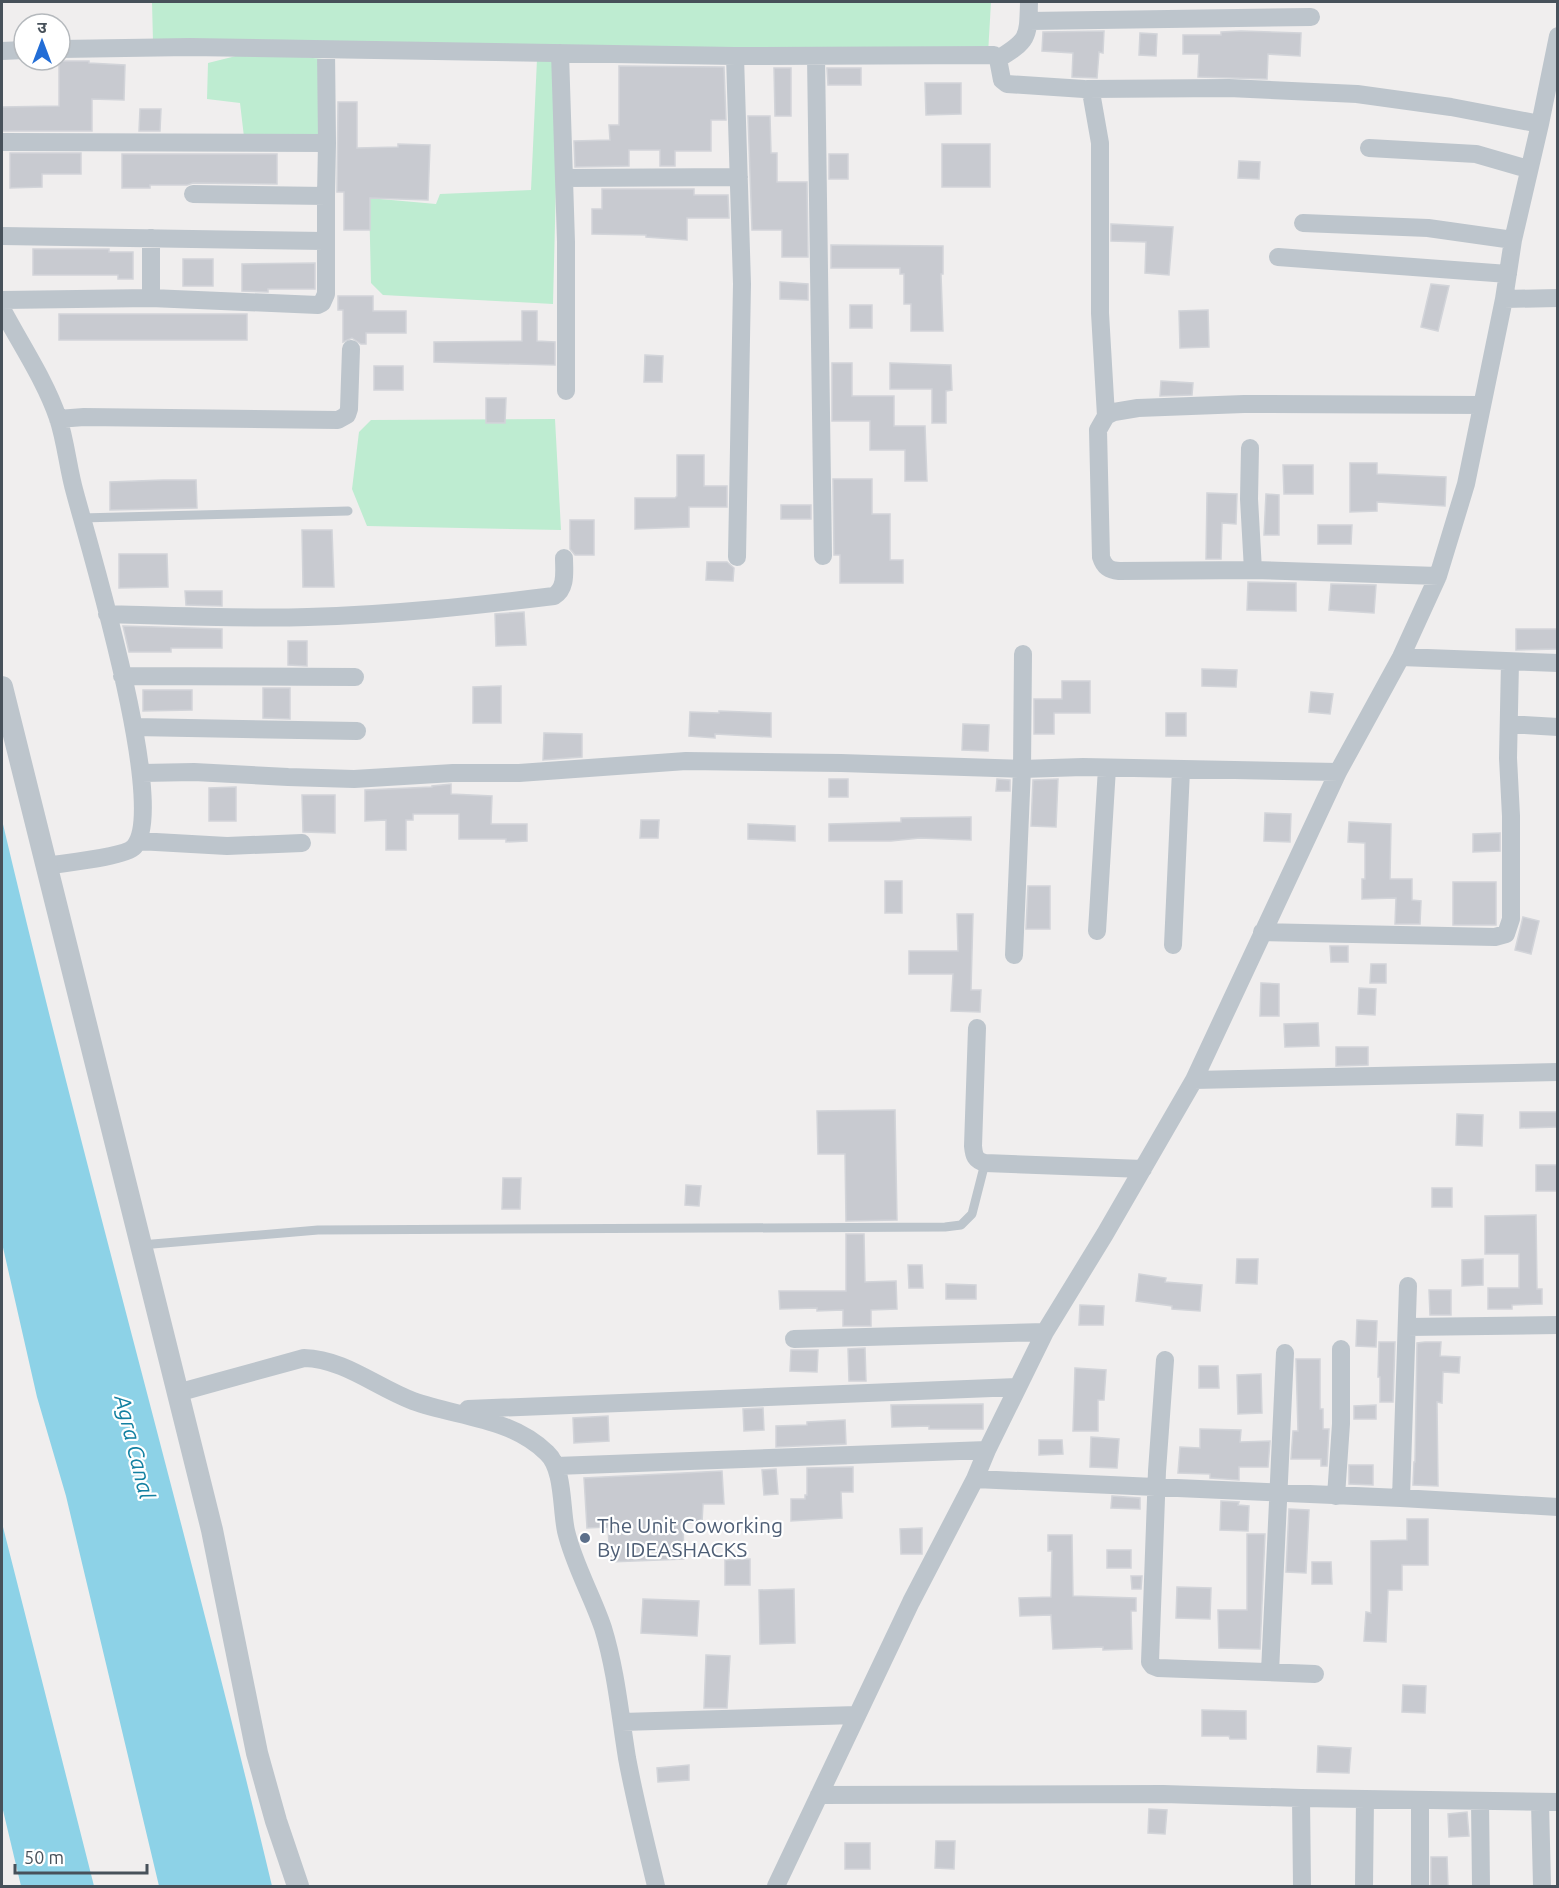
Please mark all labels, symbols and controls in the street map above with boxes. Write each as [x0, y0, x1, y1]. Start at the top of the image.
north arrow [12, 12, 72, 72]
text: उ [37, 18, 47, 36]
water label: Agra Canal [110, 1391, 161, 1502]
place label: The Unit Coworking By IDEASHACKS [597, 1513, 783, 1561]
marker: The Unit Coworking By IDEASHACKS [578, 1531, 592, 1545]
scale bar [15, 1837, 147, 1875]
text: 50 m [24, 1847, 64, 1867]

